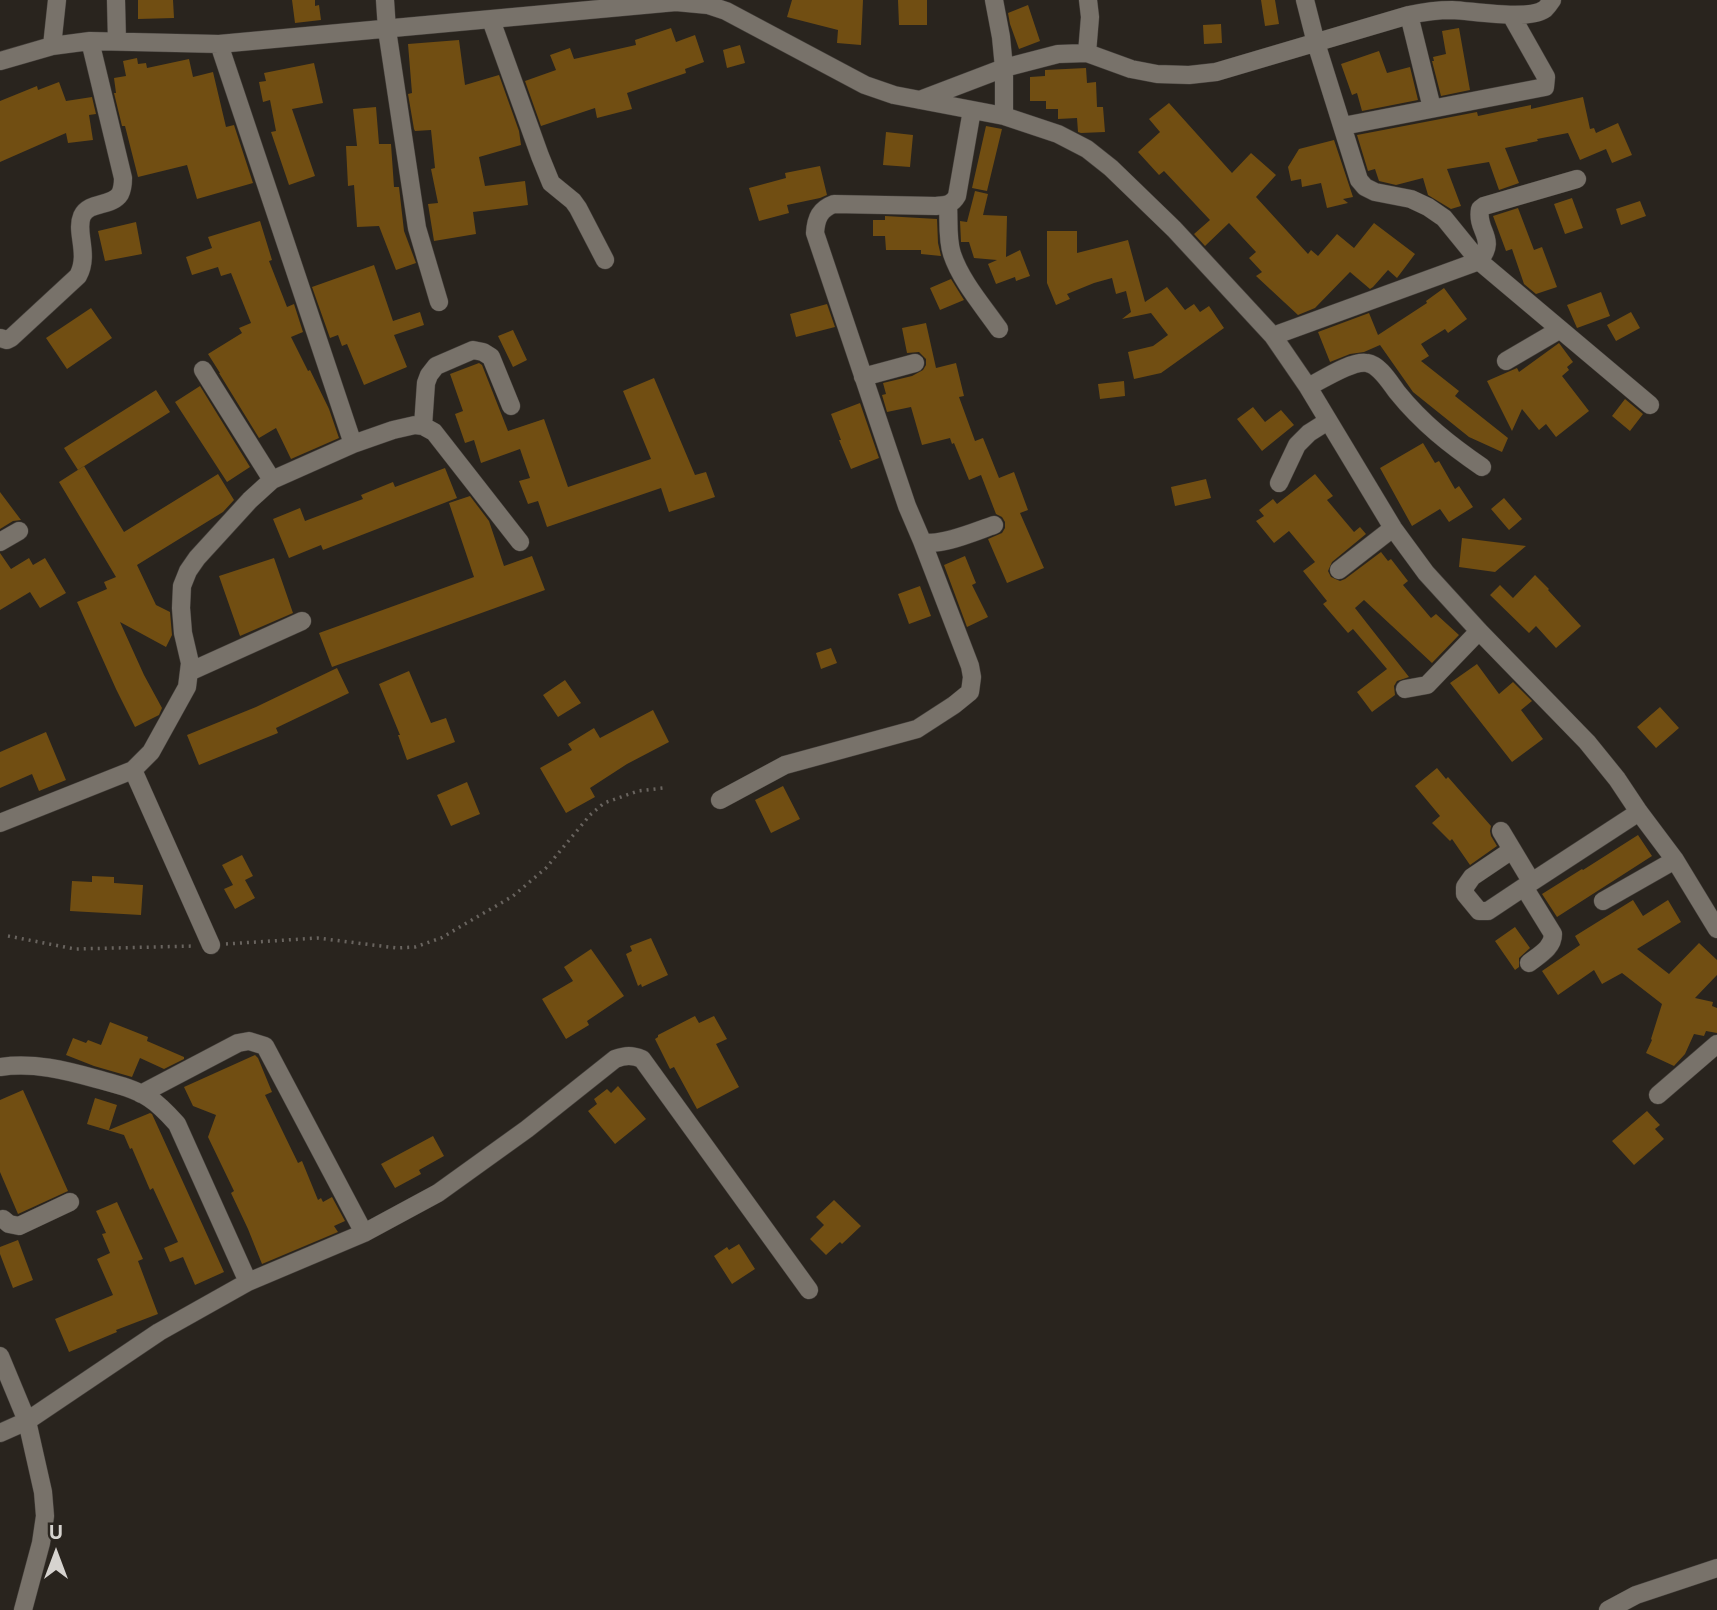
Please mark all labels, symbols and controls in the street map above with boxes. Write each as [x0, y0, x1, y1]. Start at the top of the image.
north arrow [21, 1519, 91, 1589]
text: U [49, 1521, 63, 1544]

